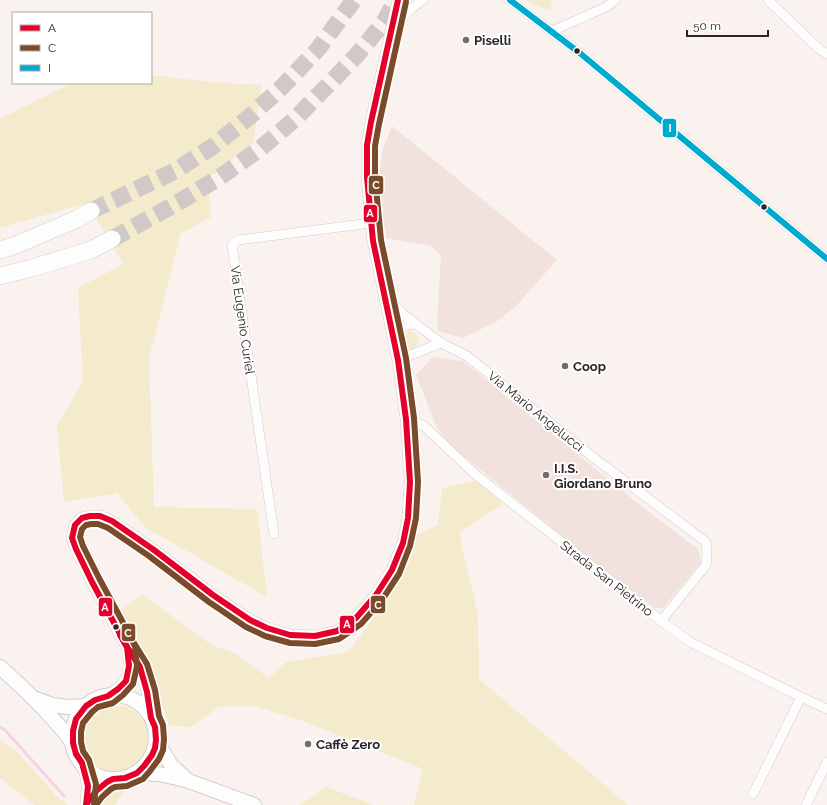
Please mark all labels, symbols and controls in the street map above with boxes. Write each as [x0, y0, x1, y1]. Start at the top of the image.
legend [12, 12, 152, 84]
scale bar [687, 12, 768, 38]
text: 50 m [693, 19, 721, 33]
text: A [48, 21, 56, 35]
place label: Piselli [474, 33, 511, 48]
marker: Piselli [461, 35, 471, 45]
text: C [48, 41, 56, 55]
unlabelled marker [572, 46, 582, 56]
text: I [48, 61, 51, 75]
line badge: I [662, 118, 677, 138]
text: I [668, 122, 672, 135]
line badge: C [368, 175, 384, 195]
text: C [372, 179, 380, 192]
unlabelled marker [759, 202, 769, 212]
line badge: A [363, 204, 378, 223]
text: A [366, 207, 374, 220]
street label: Via Eugenio Curiel [227, 265, 258, 376]
place label: Coop [573, 359, 606, 374]
marker: Coop [560, 361, 570, 371]
street label: Via Mario Angelucci [485, 368, 587, 455]
place label: I.I.S. Giordano Bruno [554, 461, 652, 491]
marker: I.I.S. Giordano Bruno [541, 470, 551, 480]
street label: Strada San Pietrino [557, 537, 656, 619]
line badge: C [370, 595, 386, 614]
line badge: A [98, 597, 113, 617]
text: C [374, 599, 382, 612]
text: A [101, 601, 109, 614]
line badge: A [339, 615, 355, 634]
text: A [343, 618, 351, 631]
unlabelled marker [111, 622, 121, 632]
line badge: C [121, 623, 136, 642]
text: C [124, 627, 132, 640]
place label: Caffè Zero [316, 737, 380, 752]
marker: Caffè Zero [303, 739, 313, 749]

